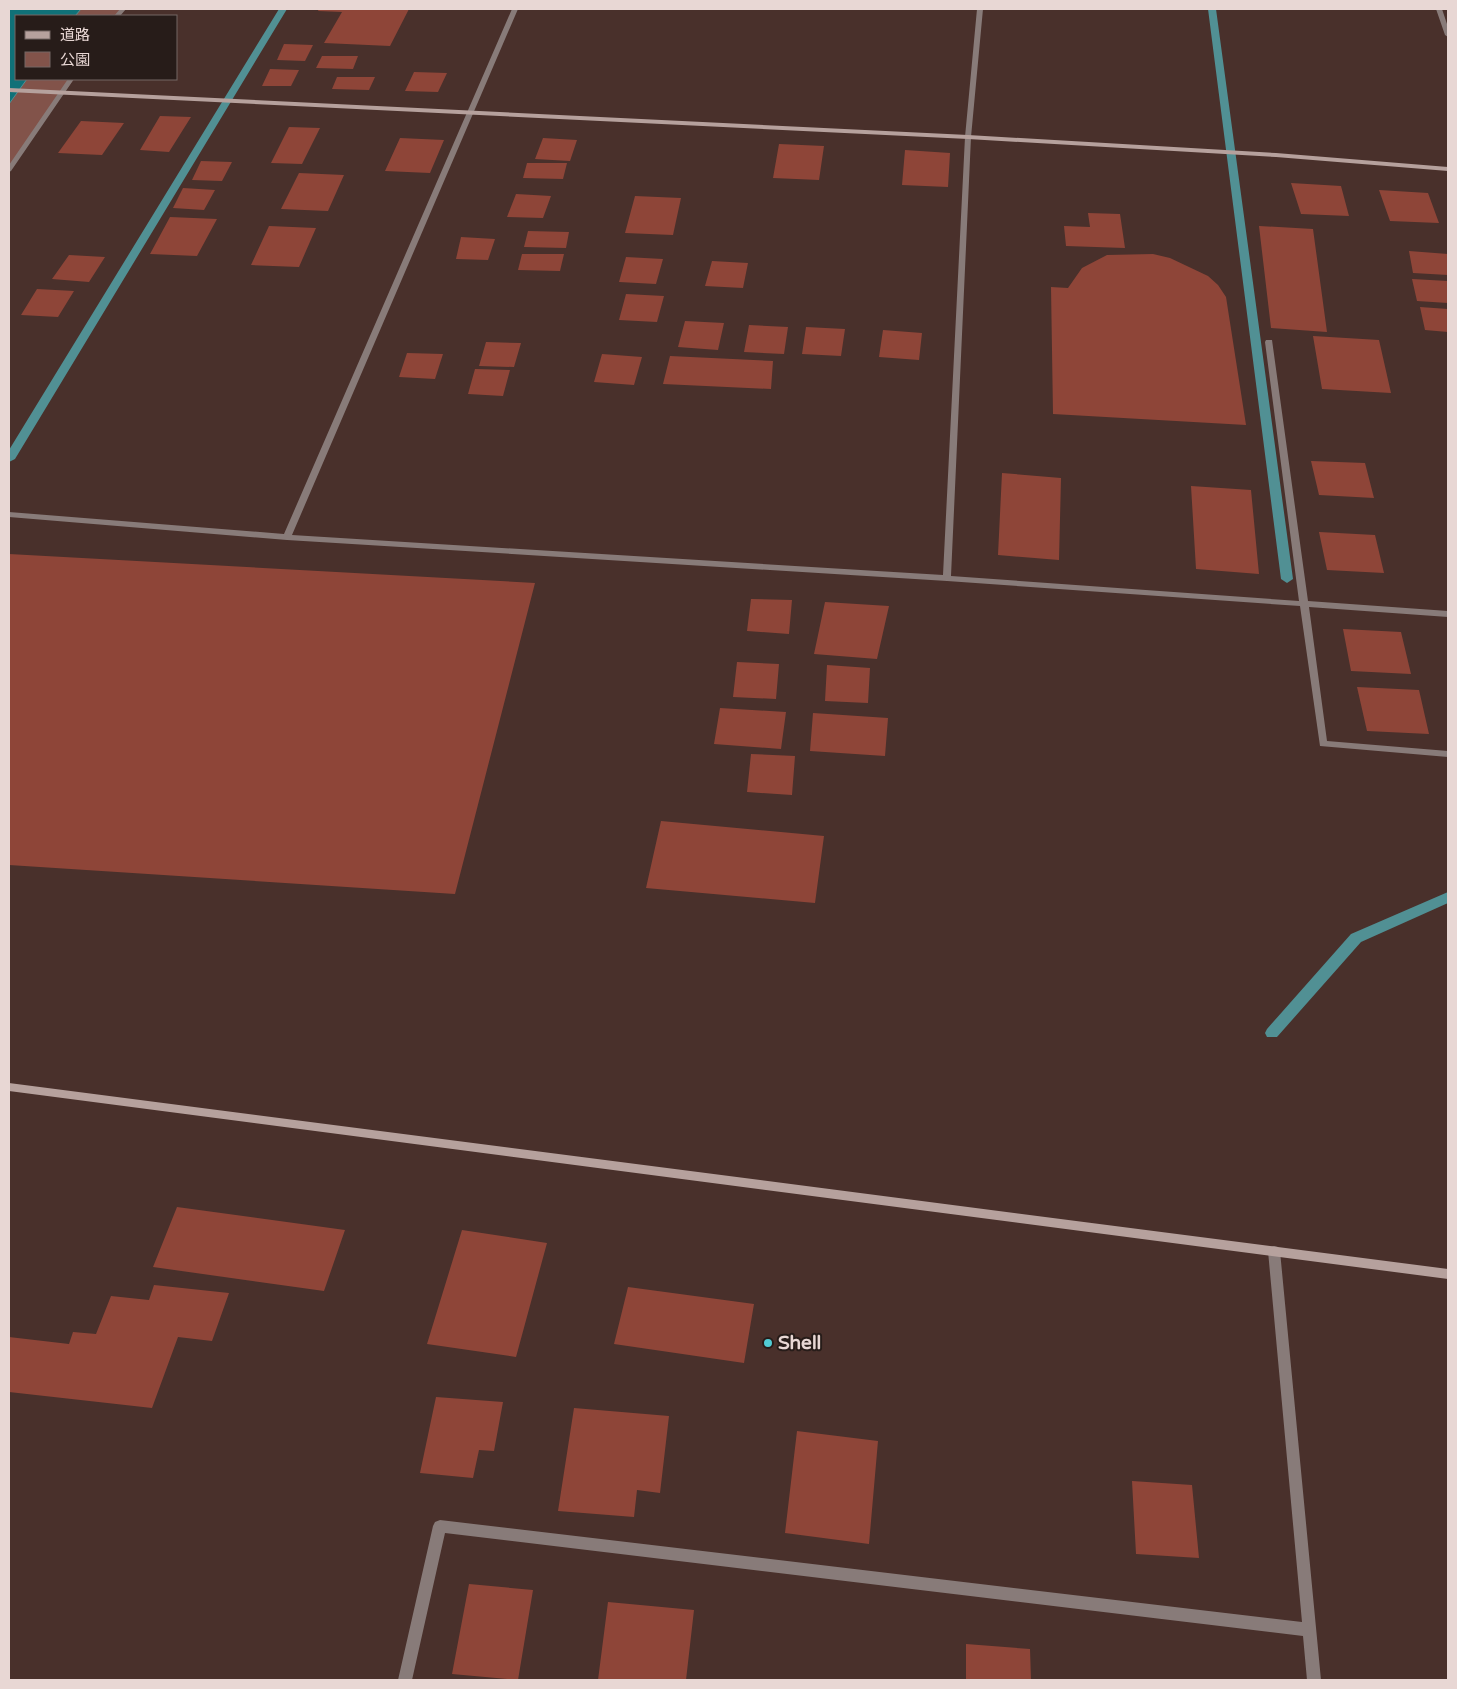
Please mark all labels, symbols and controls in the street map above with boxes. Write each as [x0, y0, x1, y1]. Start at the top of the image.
legend [15, 15, 178, 80]
text: 道路 [60, 26, 90, 44]
text: 公園 [60, 51, 90, 69]
place label: Shell [778, 1332, 821, 1354]
marker: Shell [762, 1337, 774, 1349]

